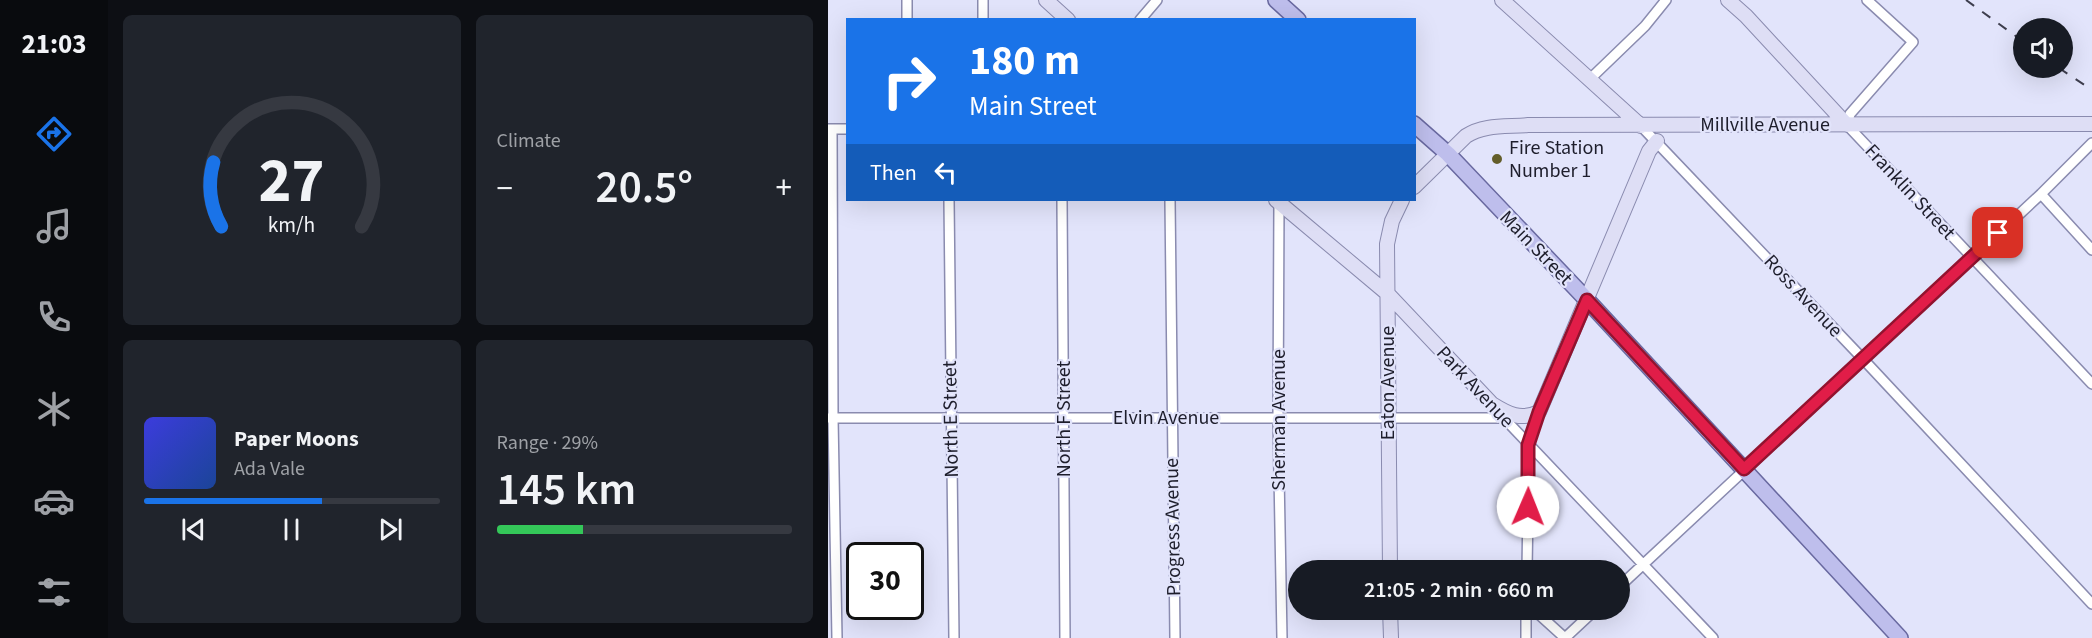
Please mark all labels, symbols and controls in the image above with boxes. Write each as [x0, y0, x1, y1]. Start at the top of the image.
map controls [2013, 18, 2073, 78]
button: sound [2013, 18, 2073, 78]
text: 21:03 [21, 25, 87, 64]
text: 180 m [969, 31, 1080, 91]
icon: right [870, 42, 948, 120]
text: Main Street [969, 87, 1097, 126]
street label: Millville Avenue [1700, 111, 1830, 139]
icon: directions [33, 113, 75, 155]
text: Climate [497, 127, 561, 155]
place label: Fire Station Number 1 [1509, 134, 1604, 185]
text: 27 [259, 137, 325, 226]
street label: Franklin Street [1858, 138, 1962, 246]
marker: Fire Station Number 1 [1490, 152, 1504, 166]
text: 20.5° [596, 156, 693, 220]
icon: left [929, 156, 962, 189]
text: Then [870, 157, 917, 189]
text: − [497, 165, 513, 212]
text: + [776, 165, 792, 212]
street label: Main Street [1493, 204, 1579, 292]
icon: music [33, 205, 75, 247]
pin [1972, 207, 2023, 258]
text: km/h [268, 210, 316, 241]
icon: arrive [1981, 216, 2014, 249]
street label: Ross Avenue [1757, 248, 1849, 344]
icon: phone [33, 296, 75, 338]
street label: Eaton Avenue [1374, 326, 1402, 440]
street label: Park Avenue [1430, 340, 1520, 434]
street label: Sherman Avenue [1265, 349, 1293, 491]
street label: North E Street [936, 360, 966, 478]
street label: North F Street [1050, 361, 1078, 477]
icon: climate [33, 388, 75, 430]
street label: Elvin Avenue [1113, 404, 1219, 432]
text: Paper Moons [234, 423, 359, 455]
text: Range · 29% [497, 429, 598, 457]
text: Ada Vale [234, 455, 305, 483]
text: 145 km [497, 458, 636, 522]
street label: Progress Avenue [1158, 458, 1188, 596]
position arrow [1496, 475, 1560, 539]
icon: car [33, 480, 75, 522]
icon: previous [177, 513, 210, 546]
icon: pause [275, 513, 308, 546]
icon: next [374, 513, 407, 546]
speed limit sign: 30 [846, 542, 924, 620]
icon: filters [33, 571, 75, 613]
text: 21:05 · 2 min · 660 m [1364, 574, 1554, 606]

